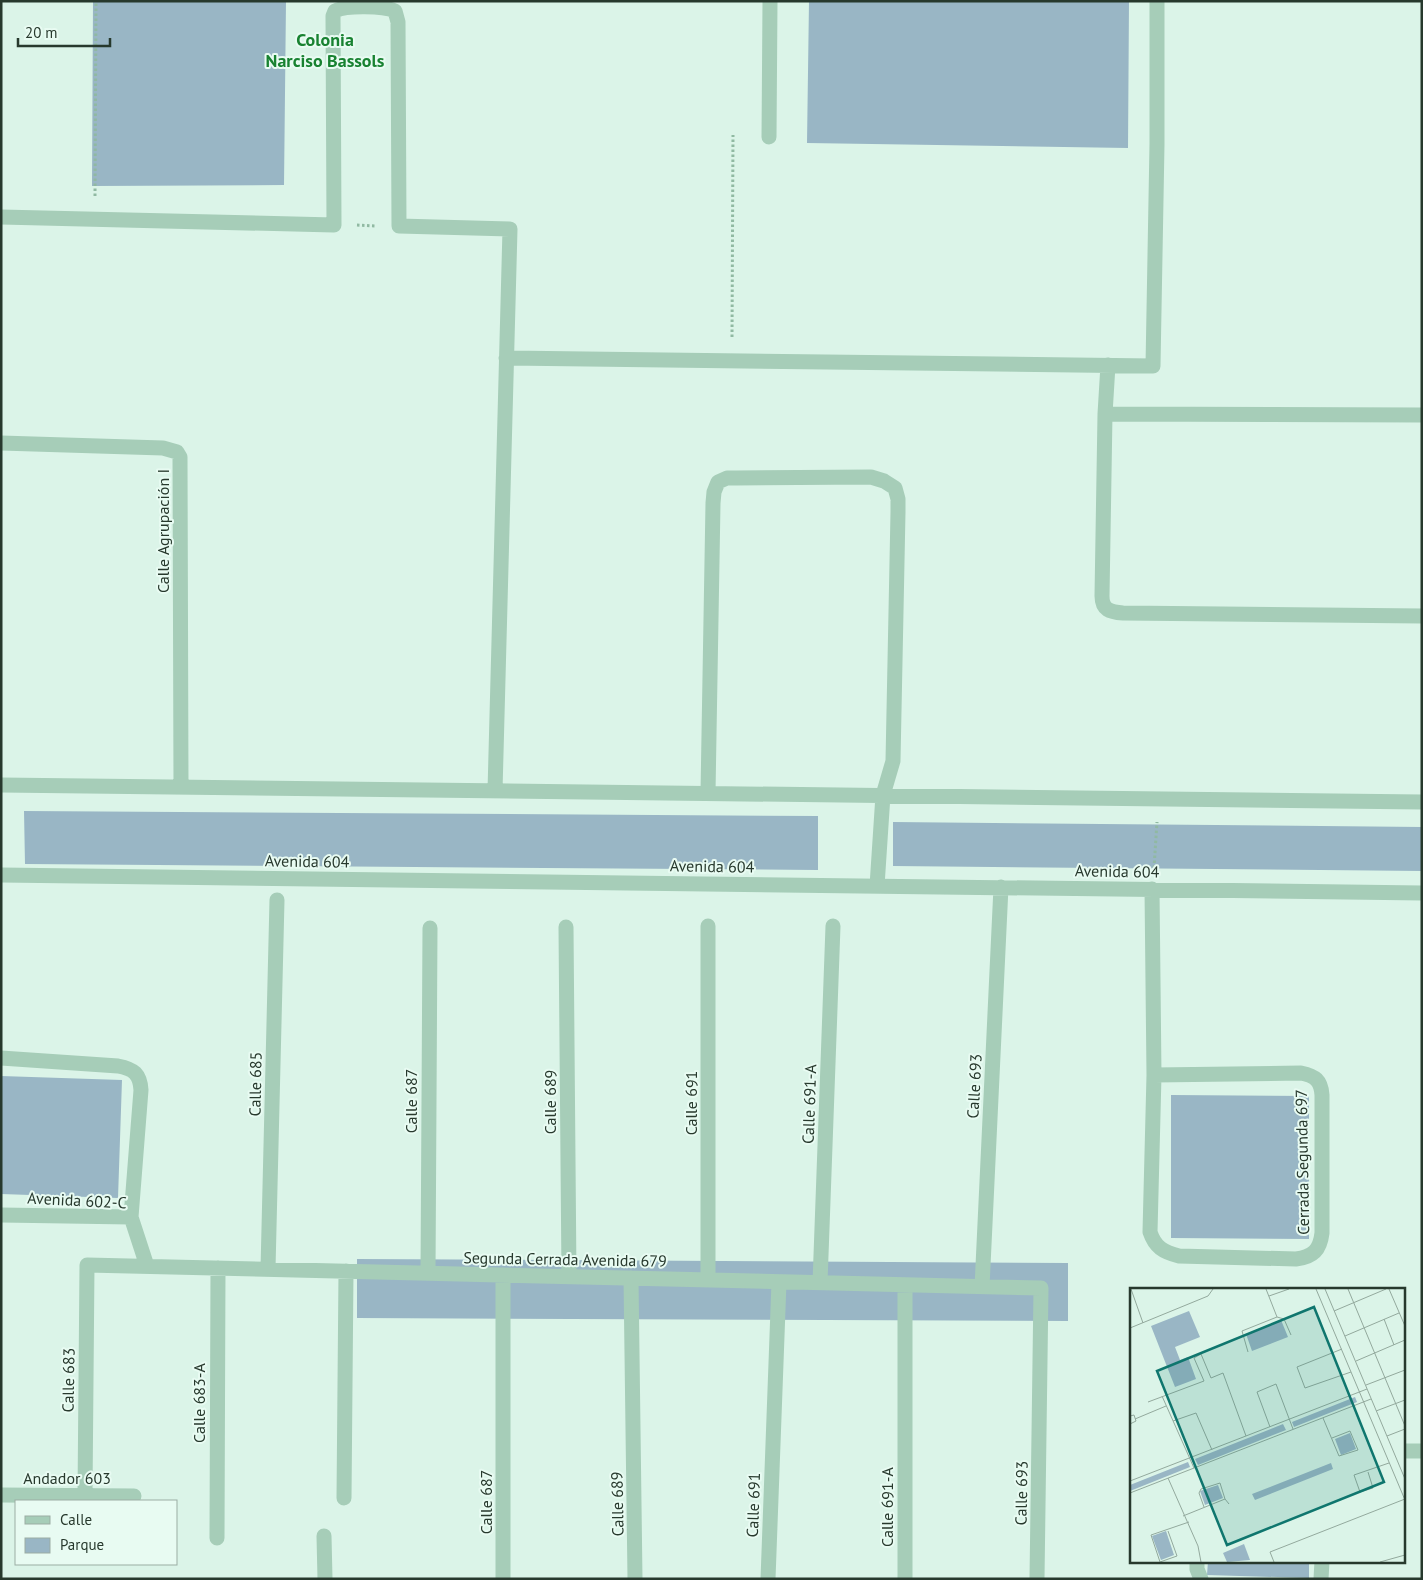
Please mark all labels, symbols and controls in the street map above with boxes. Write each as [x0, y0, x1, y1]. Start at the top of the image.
scale bar [18, 15, 110, 47]
text: 20 m [25, 23, 58, 42]
district label: Colonia Narciso Bassols [266, 28, 385, 72]
street label: Calle Agrupación I [153, 469, 173, 593]
street label: Avenida 604 [265, 850, 350, 872]
street label: Avenida 604 [670, 855, 755, 877]
street label: Avenida 604 [1075, 860, 1160, 882]
street label: Calle 685 [244, 1051, 266, 1117]
street label: Calle 693 [962, 1053, 986, 1119]
street label: Calle 691-A [798, 1063, 820, 1144]
street label: Calle 687 [401, 1069, 421, 1133]
street label: Calle 689 [540, 1070, 560, 1134]
street label: Calle 691 [681, 1071, 701, 1135]
street label: Cerrada Segunda 697 [1291, 1089, 1313, 1235]
street label: Avenida 602-C [27, 1187, 127, 1213]
street label: Segunda Cerrada Avenida 679 [463, 1247, 667, 1271]
inset map [1130, 1288, 1406, 1562]
street label: Calle 683 [57, 1347, 79, 1413]
street label: Calle 683-A [189, 1362, 209, 1443]
street label: Calle 693 [1010, 1460, 1032, 1526]
street label: Calle 691-A [877, 1466, 897, 1547]
street label: Andador 603 [23, 1468, 111, 1488]
street label: Calle 687 [476, 1470, 496, 1534]
street label: Calle 689 [606, 1471, 628, 1537]
street label: Calle 691 [742, 1472, 764, 1538]
legend [15, 1500, 178, 1565]
text: Calle [60, 1510, 92, 1529]
text: Parque [60, 1535, 104, 1554]

